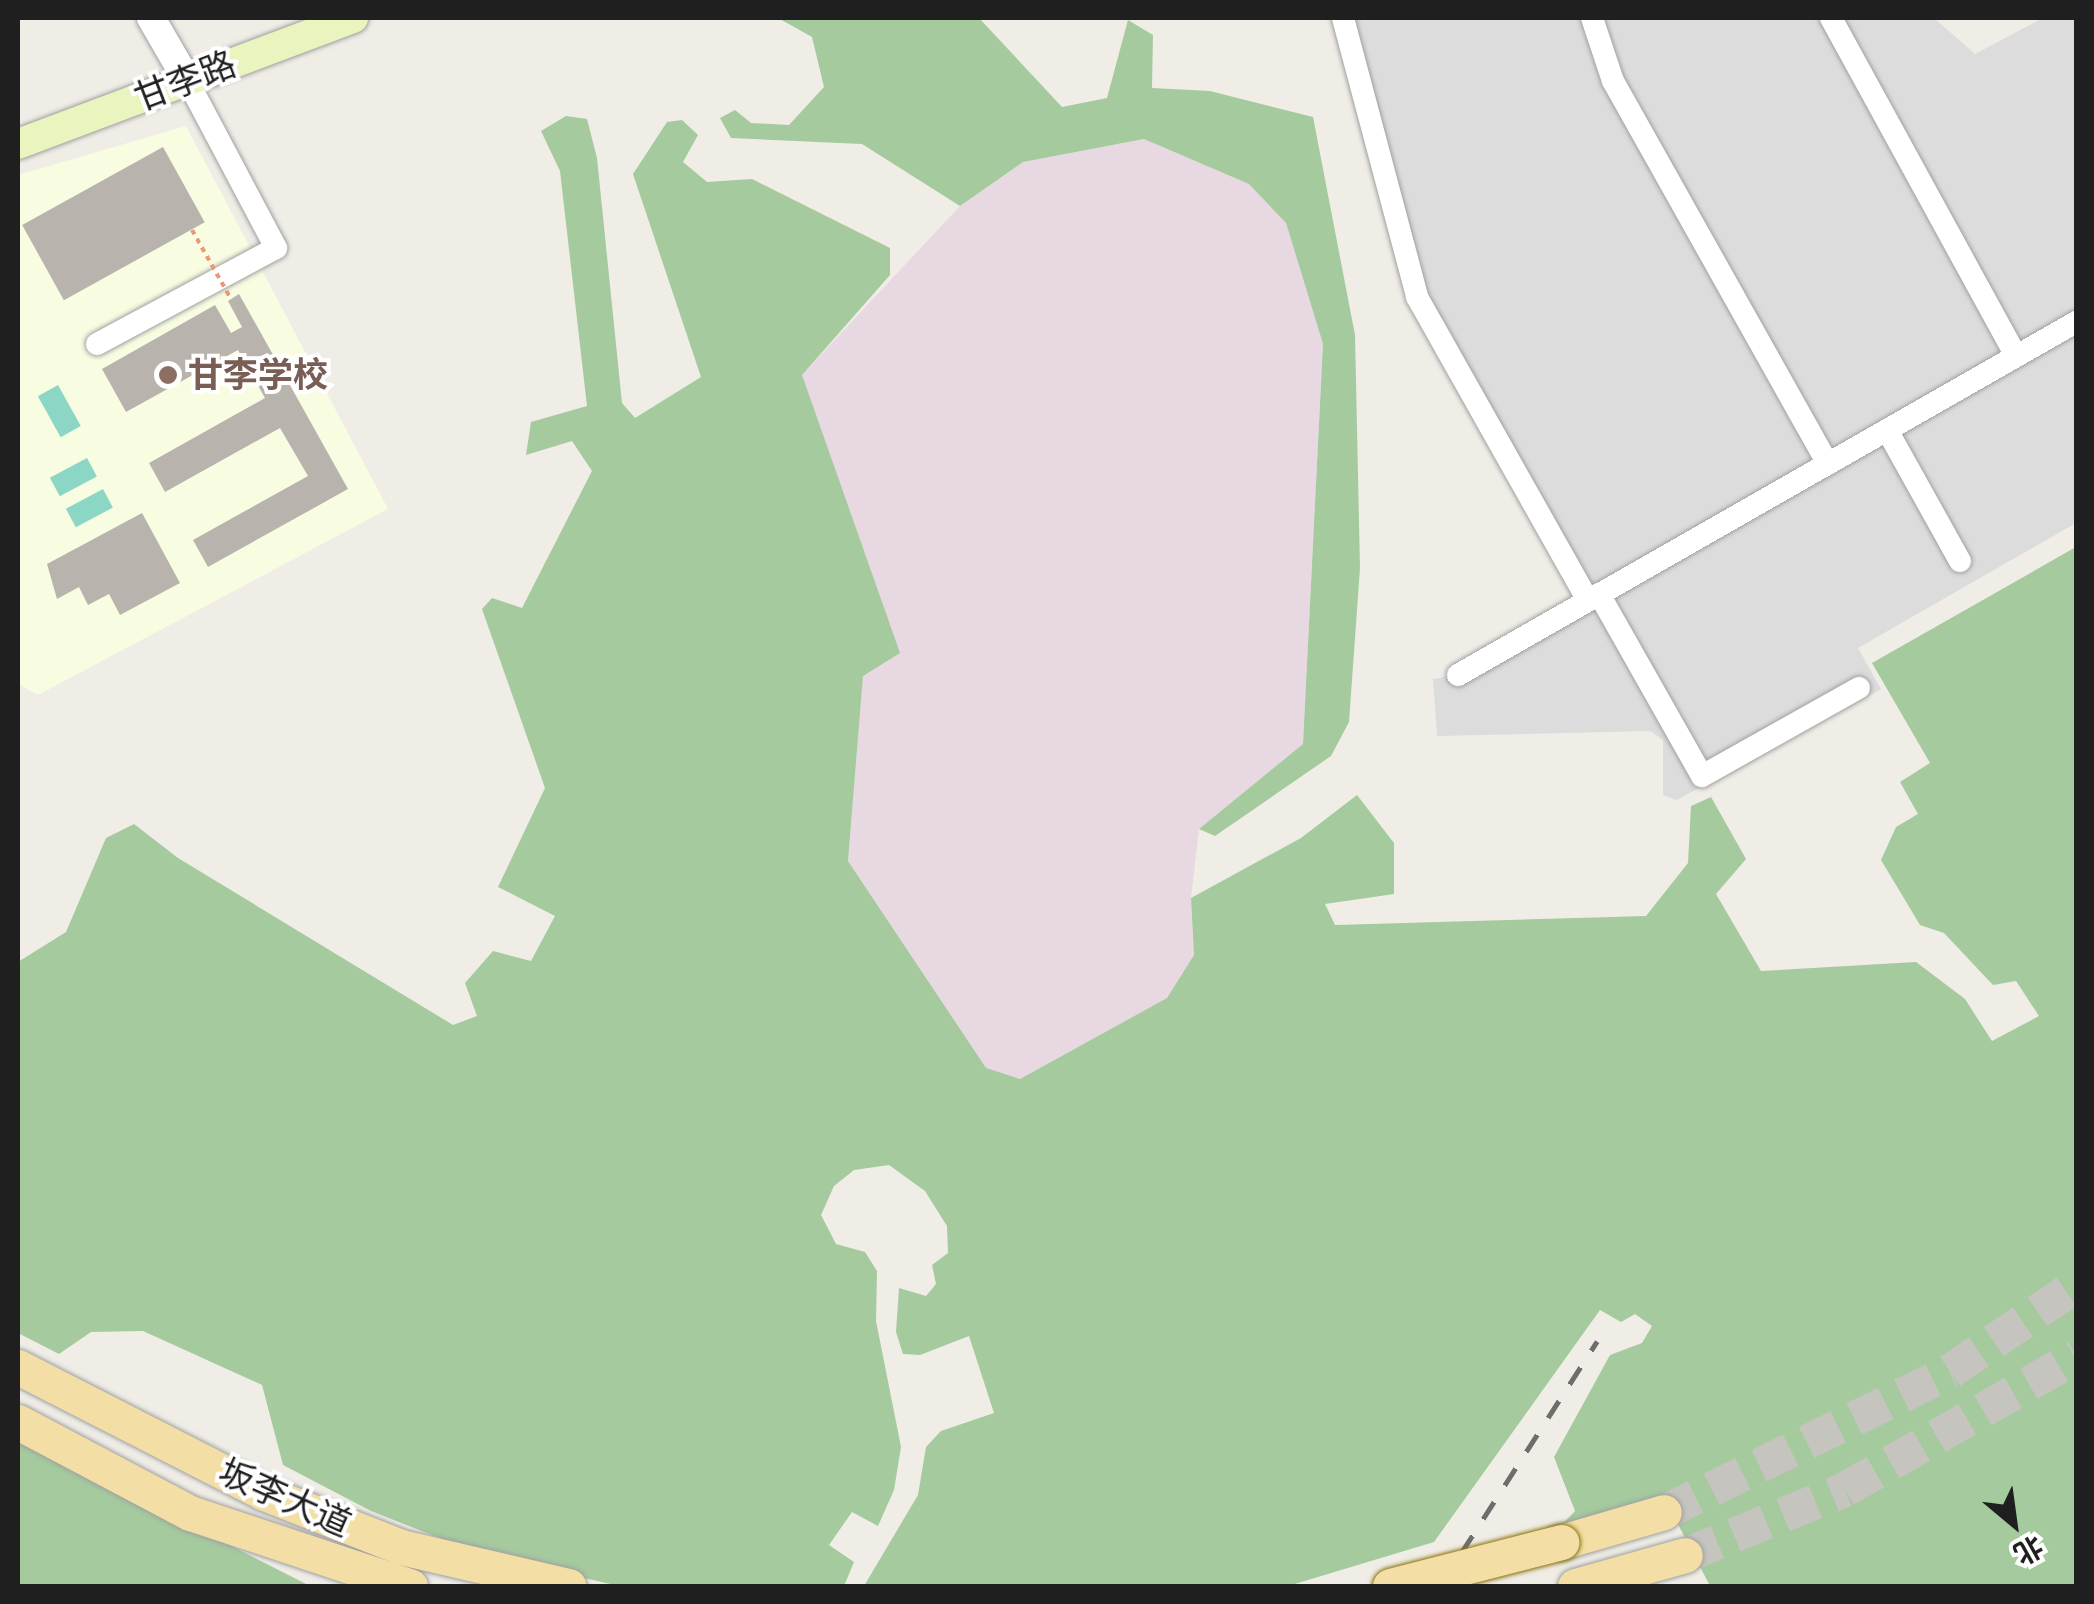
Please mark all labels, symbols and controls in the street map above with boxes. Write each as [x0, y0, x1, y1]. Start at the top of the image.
street label: 甘李路 [128, 43, 242, 119]
place label: 甘李学校 [188, 354, 328, 396]
marker: 甘李学校 [157, 364, 179, 386]
street label: 坂李大道 [213, 1450, 357, 1546]
north arrow [1964, 1474, 2064, 1574]
text: 北 [2009, 1529, 2049, 1572]

